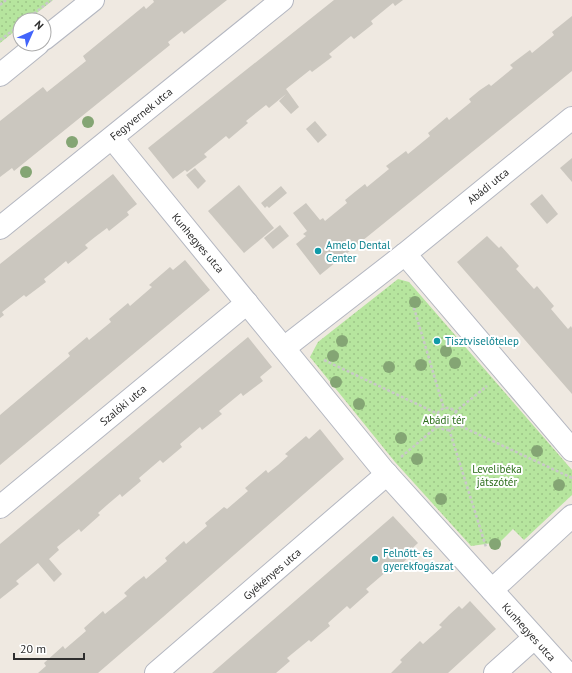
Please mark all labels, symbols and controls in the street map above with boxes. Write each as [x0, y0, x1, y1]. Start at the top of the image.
north arrow [12, 12, 52, 52]
text: N [32, 17, 47, 32]
street label: Fegyvernek utca [107, 85, 175, 143]
street label: Abádi utca [464, 165, 512, 207]
street label: Kunhegyes utca [169, 210, 227, 276]
place label: Amelo Dental Center [326, 238, 391, 265]
marker: Amelo Dental Center [313, 246, 323, 256]
place label: Tisztviselőtelep [445, 334, 519, 348]
marker: Tisztviselőtelep [432, 336, 442, 346]
street label: Szalóki utca [97, 381, 149, 429]
park label: Abádi tér [423, 413, 466, 427]
park label: Levelibéka játszótér [472, 462, 522, 489]
street label: Gyékényes utca [240, 545, 304, 603]
place label: Felnőtt- és gyerekfogászat [383, 546, 454, 573]
marker: Felnőtt- és gyerekfogászat [370, 554, 380, 564]
street label: Kunhegyes utca [499, 600, 559, 664]
scale bar [14, 635, 84, 661]
text: 20 m [20, 641, 46, 656]

